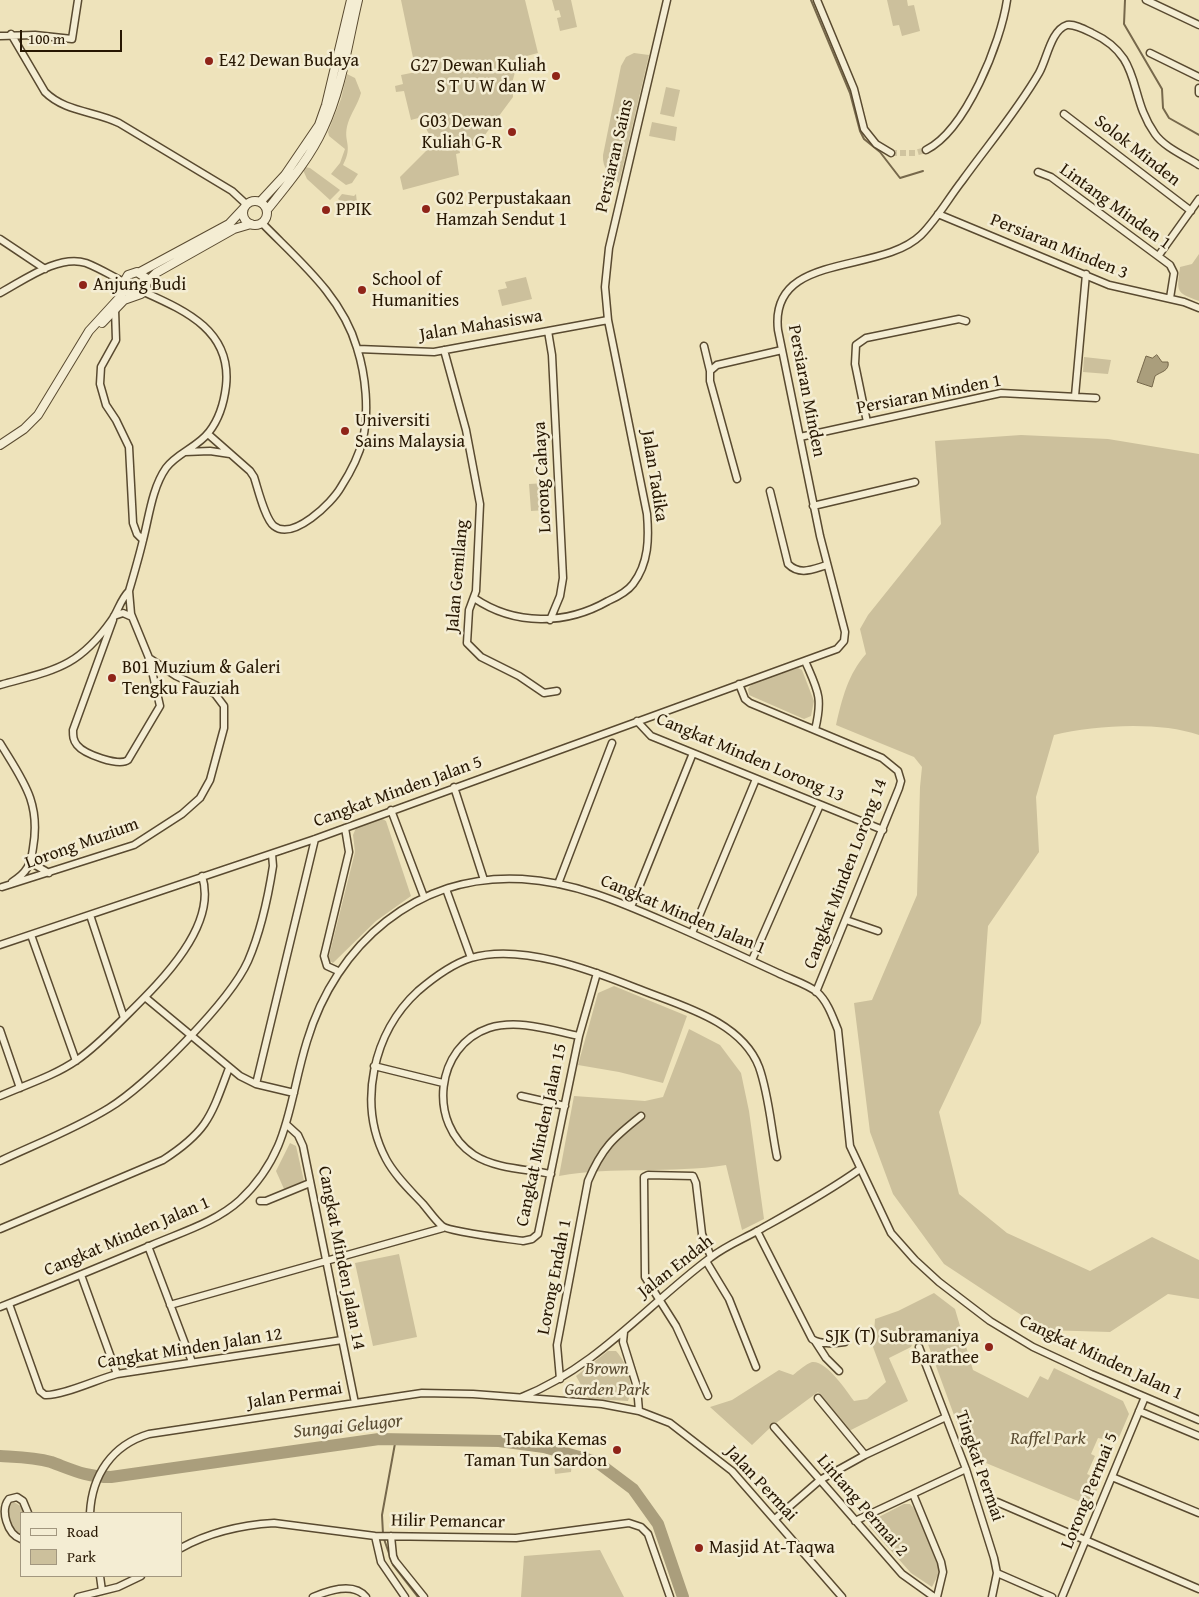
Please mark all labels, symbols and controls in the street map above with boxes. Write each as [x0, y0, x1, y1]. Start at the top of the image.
scale bar [22, 20, 125, 52]
text: 100 m [28, 28, 65, 49]
place label: E42 Dewan Budaya [219, 50, 359, 72]
marker: E42 Dewan Budaya [203, 55, 215, 67]
place label: G27 Dewan Kuliah S T U W dan W [411, 55, 546, 98]
marker: G27 Dewan Kuliah S T U W dan W [550, 70, 562, 82]
street label: Persiaran Sains [591, 97, 639, 215]
place label: G03 Dewan Kuliah G-R [420, 111, 502, 154]
street label: Solok Minden [1090, 111, 1184, 191]
marker: G03 Dewan Kuliah G-R [506, 126, 518, 138]
street label: Lintang Minden 1 [1055, 159, 1175, 255]
place label: G02 Perpustakaan Hamzah Sendut 1 [436, 188, 571, 230]
place label: PPIK [336, 199, 372, 221]
marker: G02 Perpustakaan Hamzah Sendut 1 [420, 203, 432, 215]
marker: PPIK [320, 204, 332, 216]
street label: Persiaran Minden 3 [987, 209, 1131, 285]
place label: School of Humanities [372, 269, 459, 312]
place label: Anjung Budi [93, 274, 186, 296]
marker: Anjung Budi [77, 279, 89, 291]
marker: School of Humanities [356, 284, 368, 296]
street label: Jalan Mahasiswa [418, 306, 544, 346]
street label: Persiaran Minden [783, 323, 829, 459]
street label: Persiaran Minden 1 [855, 370, 1003, 420]
place label: Universiti Sains Malaysia [355, 410, 465, 452]
street label: Lorong Cahaya [529, 421, 557, 533]
marker: Universiti Sains Malaysia [339, 425, 351, 437]
street label: Jalan Tadika [636, 429, 672, 523]
street label: Jalan Gemilang [442, 519, 474, 633]
place label: B01 Muzium & Galeri Tengku Fauziah [122, 657, 281, 700]
marker: B01 Muzium & Galeri Tengku Fauziah [106, 672, 118, 684]
street label: Cangkat Minden Lorong 13 [653, 709, 847, 807]
street label: Cangkat Minden Jalan 5 [311, 751, 485, 833]
street label: Cangkat Minden Lorong 14 [800, 776, 892, 972]
street label: Lorong Muzium [22, 813, 142, 875]
street label: Cangkat Minden Jalan 1 [597, 870, 769, 960]
street label: Cangkat Minden Jalan 15 [512, 1042, 572, 1228]
street label: Cangkat Minden Jalan 14 [313, 1164, 369, 1352]
street label: Cangkat Minden Jalan 1 [41, 1192, 213, 1282]
street label: Lorong Endah 1 [533, 1217, 577, 1337]
street label: Jalan Endah [634, 1231, 718, 1303]
street label: Cangkat Minden Jalan 1 [1016, 1311, 1186, 1405]
street label: Cangkat Minden Jalan 12 [96, 1324, 284, 1374]
place label: SJK (T) Subramaniya Barathee [825, 1326, 979, 1368]
marker: SJK (T) Subramaniya Barathee [983, 1341, 995, 1353]
park label: Brown Garden Park [565, 1358, 649, 1400]
street label: Jalan Permai [246, 1378, 344, 1414]
street label: Tingkat Permai [950, 1408, 1008, 1524]
water label: Sungai Gelugor [292, 1410, 404, 1444]
park label: Raffel Park [1010, 1428, 1086, 1450]
place label: Tabika Kemas Taman Tun Sardon [464, 1429, 607, 1472]
street label: Lorong Permai 5 [1057, 1430, 1123, 1552]
street label: Jalan Permai [720, 1442, 802, 1526]
marker: Tabika Kemas Taman Tun Sardon [611, 1444, 623, 1456]
street label: Lintang Permai 2 [812, 1451, 912, 1561]
street label: Hilir Pemancar [391, 1510, 505, 1534]
legend [20, 1512, 182, 1577]
text: Road [67, 1521, 98, 1542]
place label: Masjid At-Taqwa [709, 1537, 835, 1559]
marker: Masjid At-Taqwa [693, 1542, 705, 1554]
text: Park [67, 1546, 96, 1567]

